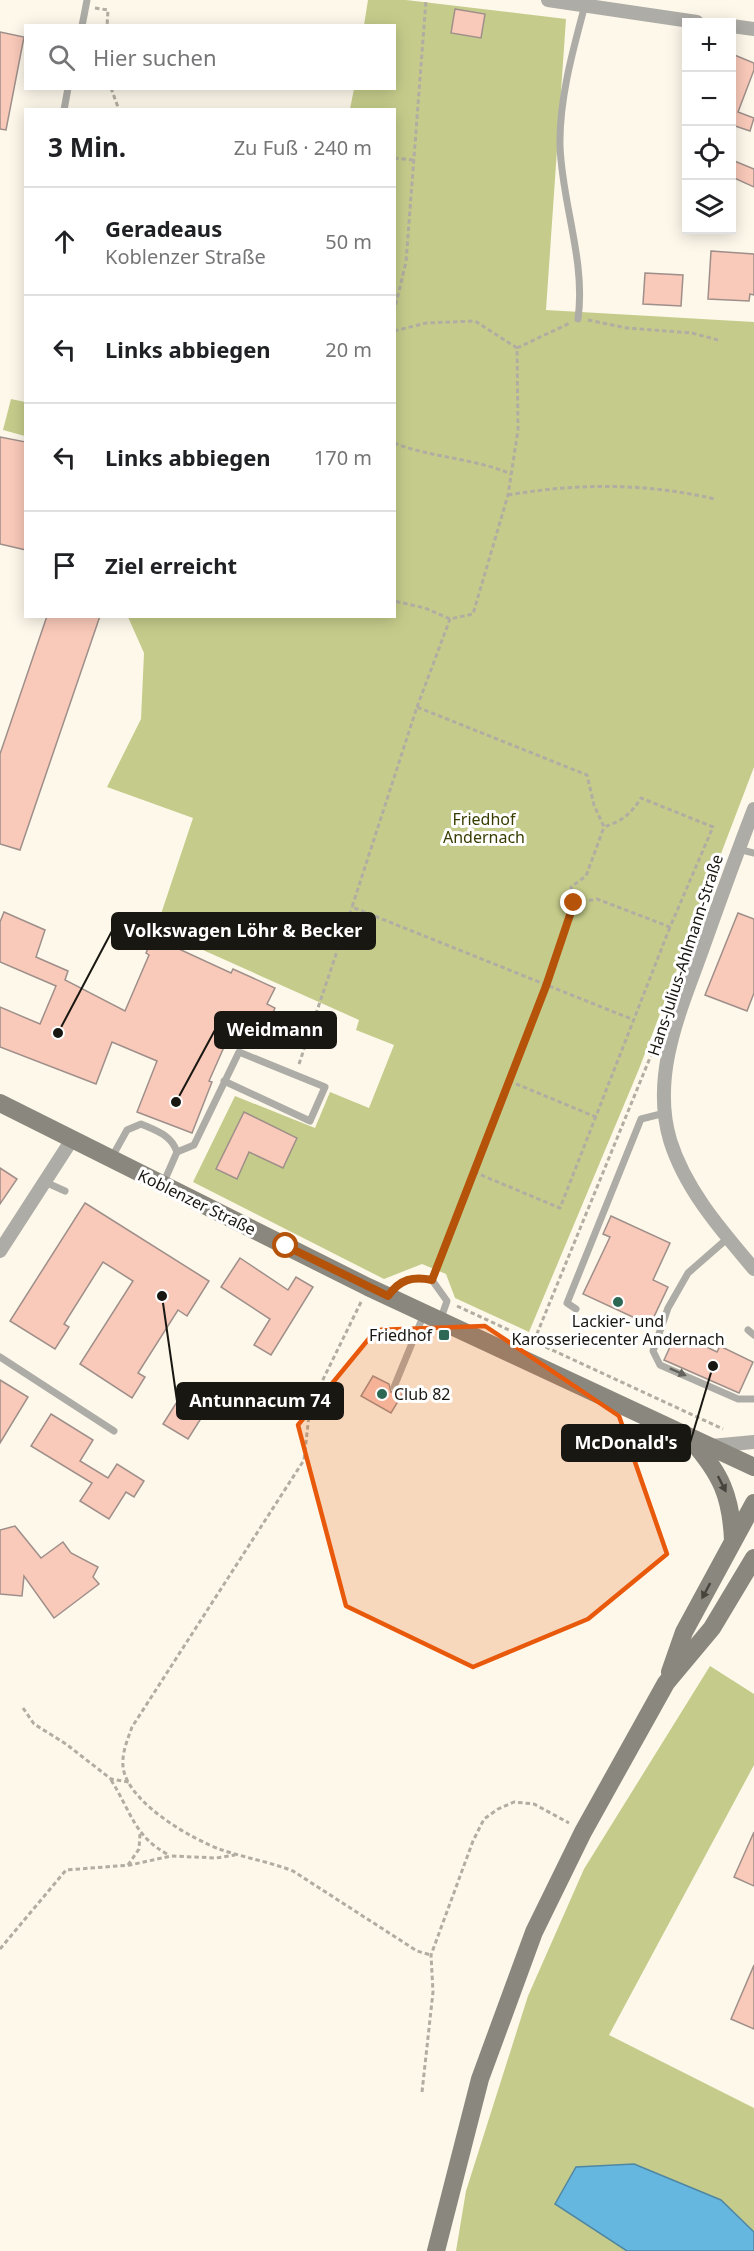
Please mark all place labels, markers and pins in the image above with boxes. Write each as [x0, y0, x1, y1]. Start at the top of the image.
callout: Volkswagen Löhr & Becker [112, 913, 375, 949]
callout: Weidmann [215, 1012, 336, 1048]
marker: Lackier- und Karosseriecenter Andernach [611, 1295, 625, 1309]
place label: Lackier- und Karosseriecenter Andernach [511, 1310, 725, 1350]
place label: Friedhof [369, 1324, 433, 1346]
marker: Friedhof [437, 1328, 451, 1342]
callout: Antunnacum 74 [177, 1383, 343, 1419]
place label: Club 82 [394, 1383, 450, 1405]
marker: Club 82 [375, 1387, 389, 1401]
callout: McDonald's [562, 1425, 690, 1461]

